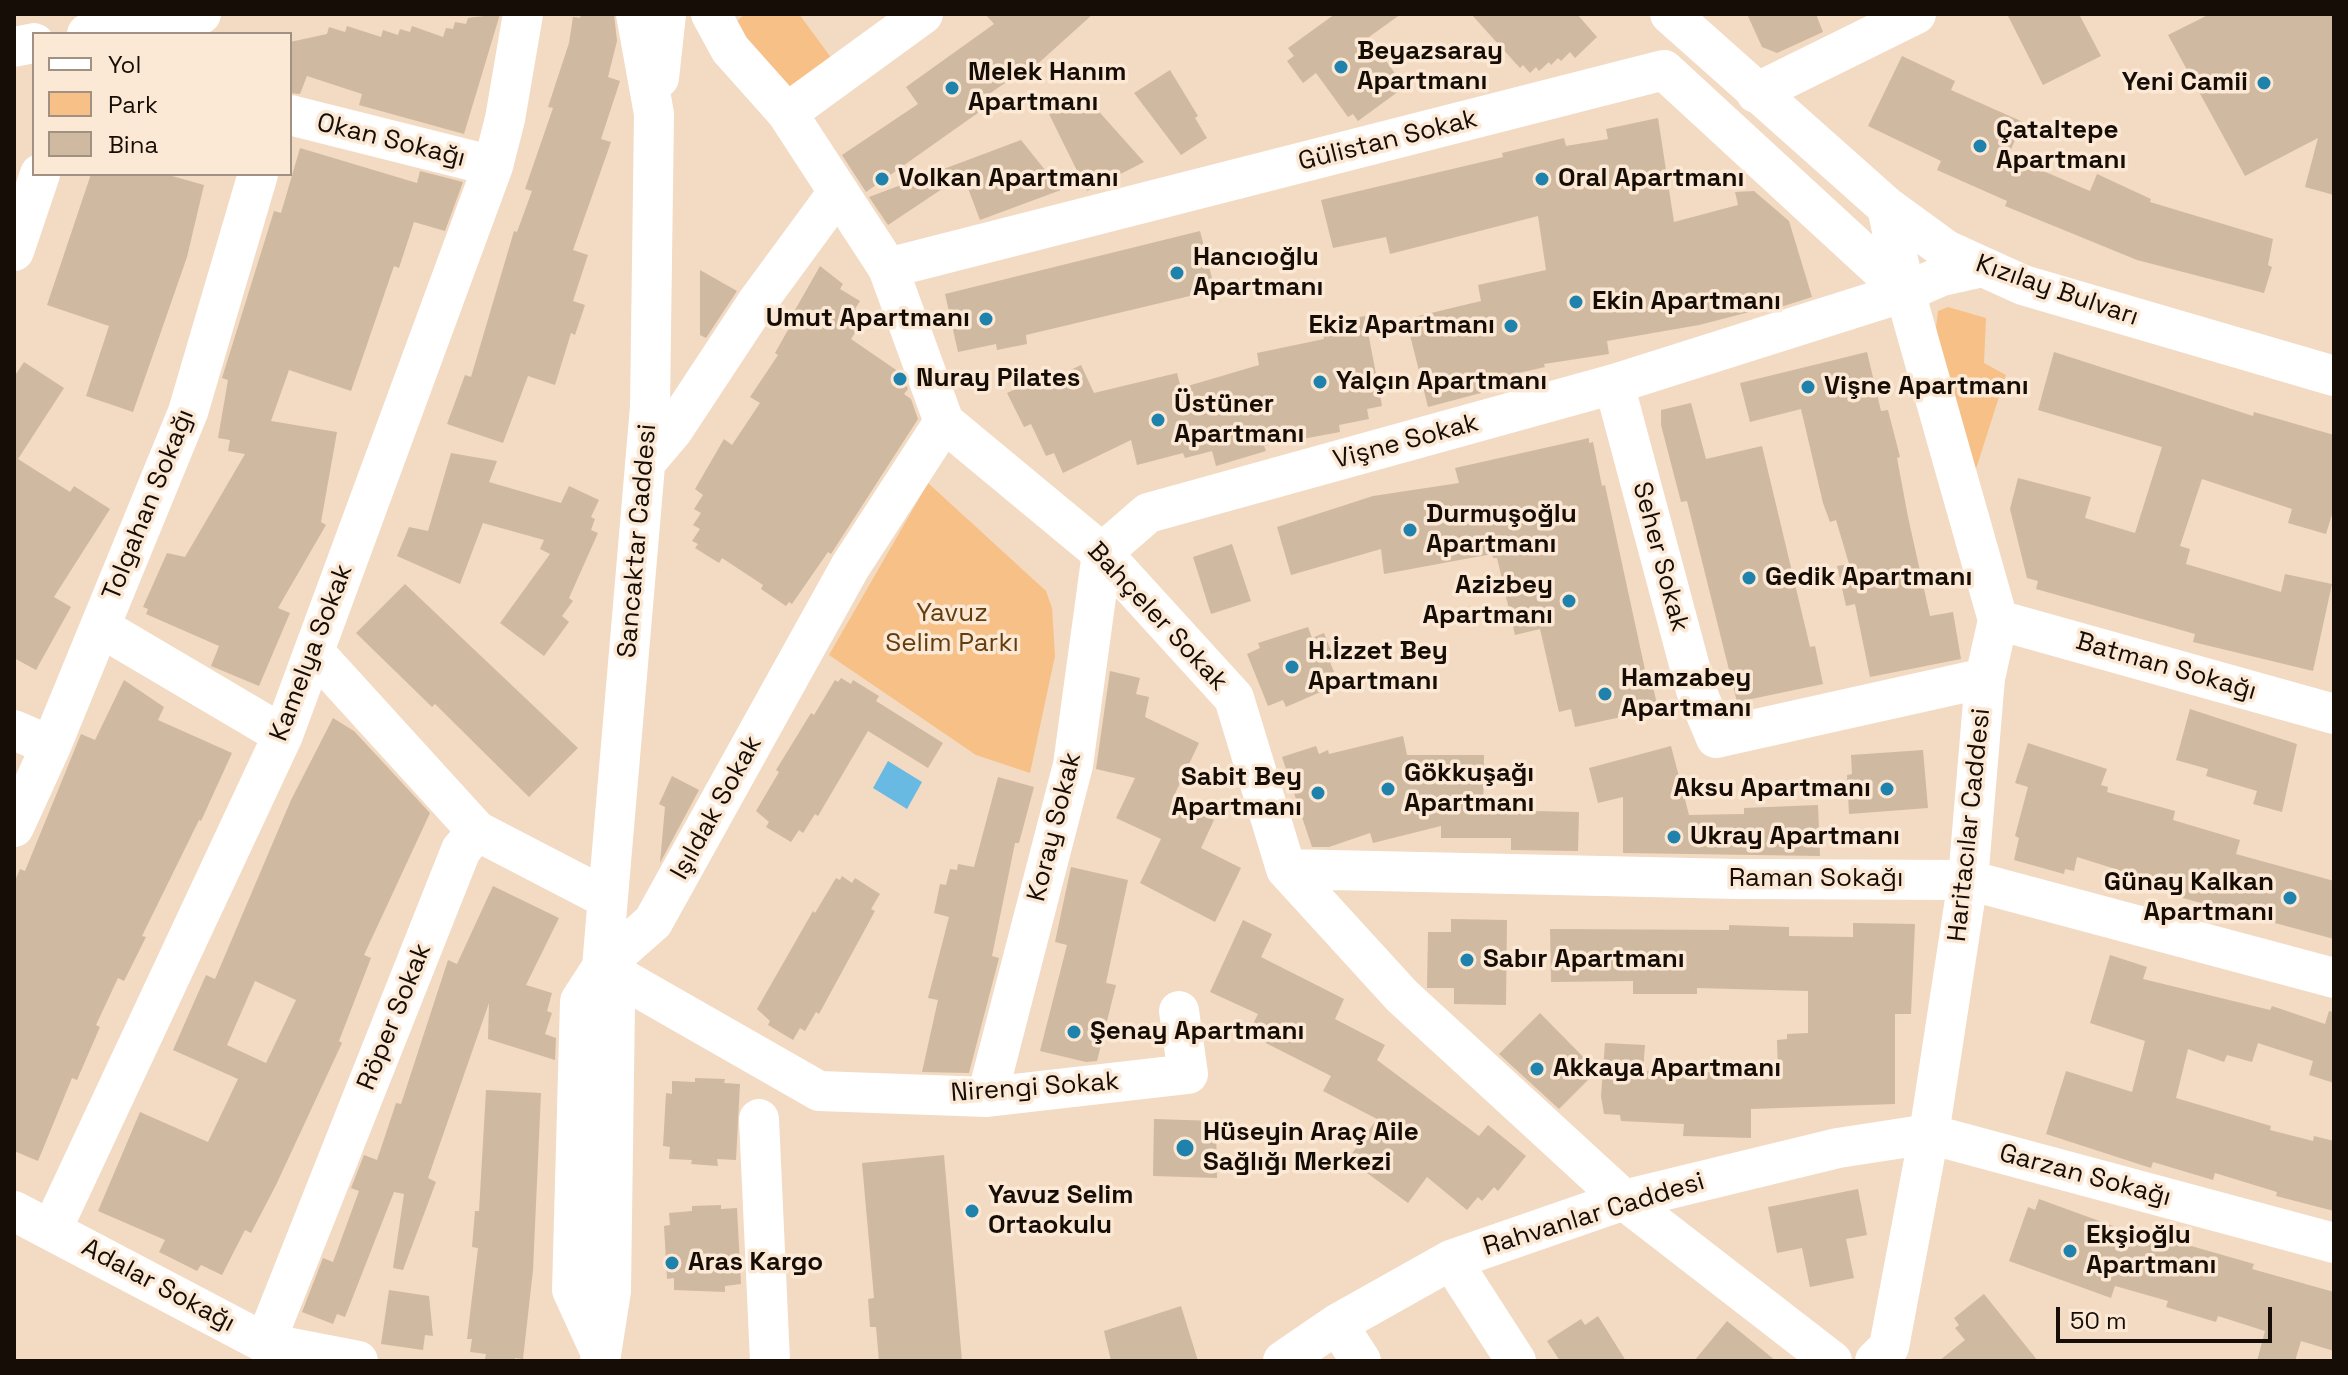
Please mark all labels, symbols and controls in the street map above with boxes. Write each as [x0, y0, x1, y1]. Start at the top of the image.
legend [32, 32, 292, 176]
place label: Beyazsaray Apartmanı [1357, 36, 1503, 98]
text: Yol [108, 49, 141, 80]
place label: Melek Hanım Apartmanı [968, 57, 1126, 118]
marker: Beyazsaray Apartmanı [1332, 58, 1350, 76]
place label: Yeni Camii [2122, 67, 2248, 99]
marker: Yeni Camii [2255, 74, 2273, 92]
marker: Melek Hanım Apartmanı [943, 79, 961, 97]
text: Park [108, 89, 158, 120]
street label: Gülistan Sokak [1295, 104, 1481, 178]
street label: Okan Sokağı [313, 107, 469, 175]
place label: Çataltepe Apartmanı [1996, 115, 2126, 176]
text: Bina [108, 129, 158, 160]
marker: Çataltepe Apartmanı [1971, 137, 1989, 155]
place label: Volkan Apartmanı [898, 163, 1119, 195]
place label: Oral Apartmanı [1558, 163, 1745, 195]
marker: Volkan Apartmanı [873, 170, 891, 188]
marker: Oral Apartmanı [1533, 170, 1551, 188]
place label: Hancıoğlu Apartmanı [1193, 242, 1323, 304]
street label: Kızılay Bulvarı [1972, 249, 2142, 333]
marker: Hancıoğlu Apartmanı [1168, 264, 1186, 282]
place label: Ekin Apartmanı [1592, 286, 1781, 318]
marker: Ekin Apartmanı [1567, 293, 1585, 311]
place label: Umut Apartmanı [766, 303, 970, 335]
marker: Umut Apartmanı [977, 310, 995, 328]
place label: Ekiz Apartmanı [1309, 310, 1495, 342]
marker: Ekiz Apartmanı [1502, 317, 1520, 335]
place label: Nuray Pilates [916, 363, 1080, 395]
place label: Yalçın Apartmanı [1336, 366, 1547, 398]
marker: Nuray Pilates [891, 370, 909, 388]
place label: Vişne Apartmanı [1824, 371, 2029, 403]
marker: Yalçın Apartmanı [1311, 373, 1329, 391]
marker: Vişne Apartmanı [1799, 378, 1817, 396]
place label: Üstüner Apartmanı [1174, 389, 1304, 450]
street label: Tolgahan Sokağı [96, 405, 202, 605]
street label: Vişne Sokak [1330, 408, 1482, 476]
marker: Üstüner Apartmanı [1149, 411, 1167, 429]
street label: Sancaktar Caddesi [612, 423, 664, 659]
street label: Seher Sokak [1625, 479, 1695, 635]
place label: Durmuşoğlu Apartmanı [1426, 499, 1577, 560]
marker: Durmuşoğlu Apartmanı [1401, 521, 1419, 539]
street label: Bahçeler Sokak [1080, 536, 1234, 698]
street label: Kamelya Sokak [264, 560, 360, 746]
place label: Gedik Apartmanı [1765, 562, 1972, 594]
marker: Gedik Apartmanı [1740, 569, 1758, 587]
place label: Azizbey Apartmanı [1423, 570, 1553, 632]
marker: Azizbey Apartmanı [1560, 592, 1578, 610]
park label: Yavuz Selim Parkı [885, 598, 1019, 660]
street label: Batman Sokağı [2072, 626, 2260, 708]
place label: H.İzzet Bey Apartmanı [1308, 636, 1448, 698]
marker: H.İzzet Bey Apartmanı [1283, 658, 1301, 676]
place label: Hamzabey Apartmanı [1621, 663, 1751, 724]
marker: Hamzabey Apartmanı [1596, 685, 1614, 703]
street label: Haritacılar Caddesi [1942, 707, 1998, 943]
street label: Işıldak Sokak [665, 731, 769, 885]
street label: Koray Sokak [1021, 749, 1089, 905]
place label: Gökkuşağı Apartmanı [1404, 758, 1534, 820]
place label: Sabit Bey Apartmanı [1172, 762, 1302, 824]
place label: Aksu Apartmanı [1674, 773, 1871, 805]
marker: Gökkuşağı Apartmanı [1379, 780, 1397, 798]
marker: Aksu Apartmanı [1878, 780, 1896, 798]
marker: Sabit Bey Apartmanı [1309, 784, 1327, 802]
place label: Ukray Apartmanı [1690, 821, 1900, 853]
marker: Ukray Apartmanı [1665, 828, 1683, 846]
street label: Raman Sokağı [1729, 863, 1903, 895]
place label: Günay Kalkan Apartmanı [2104, 867, 2274, 928]
marker: Günay Kalkan Apartmanı [2281, 889, 2299, 907]
street label: Röper Sokak [351, 939, 439, 1095]
place label: Sabır Apartmanı [1483, 944, 1685, 976]
marker: Sabır Apartmanı [1458, 951, 1476, 969]
place label: Şenay Apartmanı [1090, 1016, 1304, 1048]
marker: Şenay Apartmanı [1065, 1023, 1083, 1041]
place label: Akkaya Apartmanı [1553, 1053, 1781, 1085]
marker: Akkaya Apartmanı [1528, 1060, 1546, 1078]
street label: Nirengi Sokak [950, 1067, 1120, 1109]
place label: Hüseyin Araç Aile Sağlığı Merkezi [1203, 1117, 1419, 1178]
marker: Hüseyin Araç Aile Sağlığı Merkezi [1174, 1137, 1196, 1159]
street label: Garzan Sokağı [1996, 1138, 2174, 1214]
street label: Rahvanlar Caddesi [1480, 1167, 1708, 1263]
place label: Yavuz Selim Ortaokulu [988, 1180, 1133, 1242]
marker: Yavuz Selim Ortaokulu [963, 1202, 981, 1220]
place label: Ekşioğlu Apartmanı [2086, 1220, 2216, 1282]
street label: Adalar Sokağı [76, 1233, 240, 1339]
marker: Ekşioğlu Apartmanı [2061, 1242, 2079, 1260]
place label: Aras Kargo [688, 1247, 823, 1279]
marker: Aras Kargo [663, 1254, 681, 1272]
scale bar [2060, 1291, 2276, 1341]
text: 50 m [2070, 1305, 2127, 1336]

